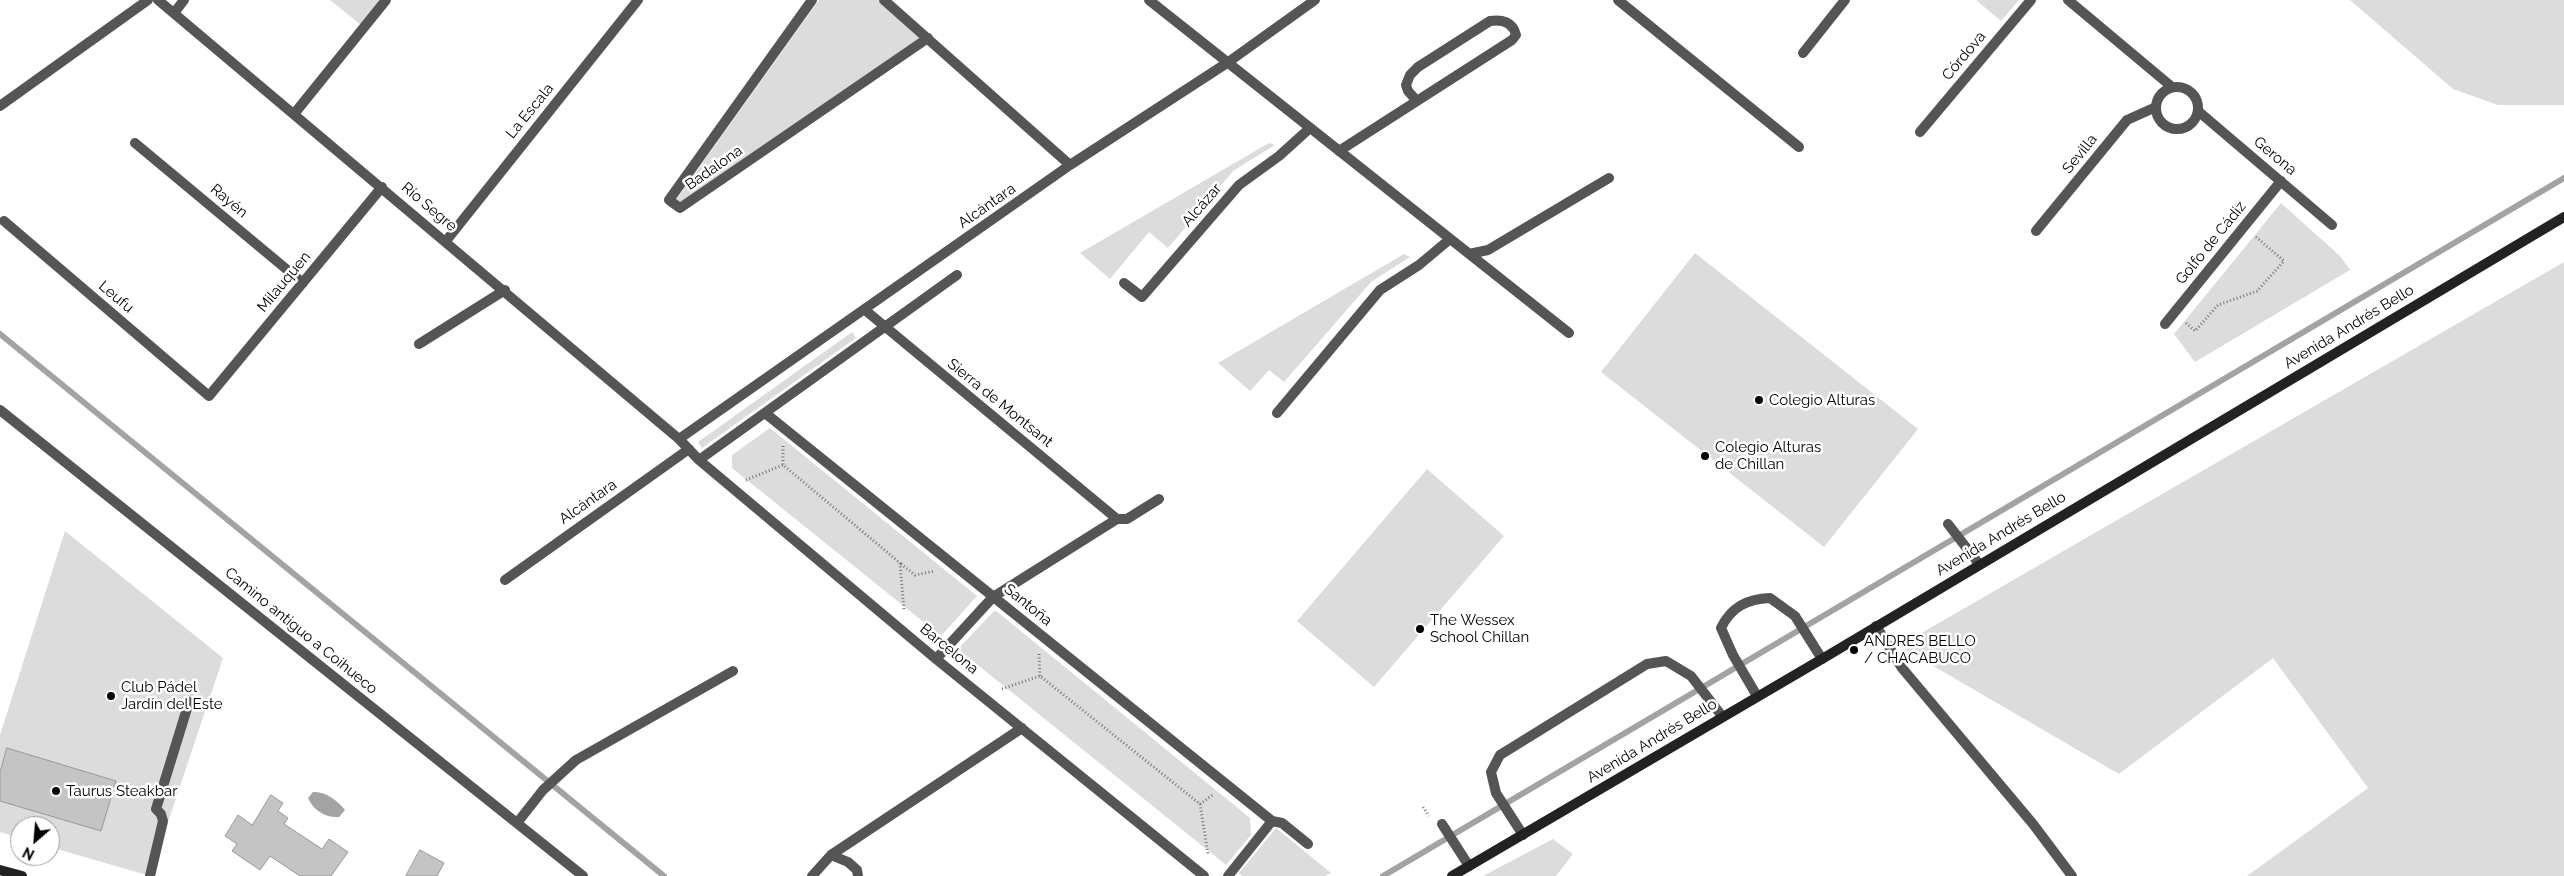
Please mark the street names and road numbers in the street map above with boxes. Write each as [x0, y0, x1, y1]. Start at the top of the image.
street label: Córdova [1938, 28, 1990, 84]
street label: La Escala [502, 80, 558, 142]
street label: Sevilla [2059, 131, 2101, 177]
street label: Gerona [2250, 133, 2300, 179]
street label: Badalona [682, 142, 746, 194]
street label: Río Segre [398, 179, 460, 235]
street label: Rayén [207, 180, 251, 222]
street label: Alcántara [955, 180, 1019, 232]
street label: Alcázar [1178, 180, 1226, 230]
street label: Golfo de Cádiz [2172, 198, 2250, 288]
street label: Milauquen [254, 248, 314, 316]
street label: Leufu [95, 277, 137, 317]
street label: Avenida Andrés Bello [2281, 281, 2417, 373]
street label: Sierra de Montsant [944, 355, 1056, 451]
street label: Alcántara [556, 476, 620, 528]
street label: Avenida Andrés Bello [1933, 488, 2069, 580]
street label: Camino antiguo a Coihueco [221, 564, 381, 698]
street label: Santoña [1000, 580, 1056, 630]
street label: Barcelona [916, 620, 982, 678]
street label: Avenida Andrés Bello [1584, 695, 1720, 787]

